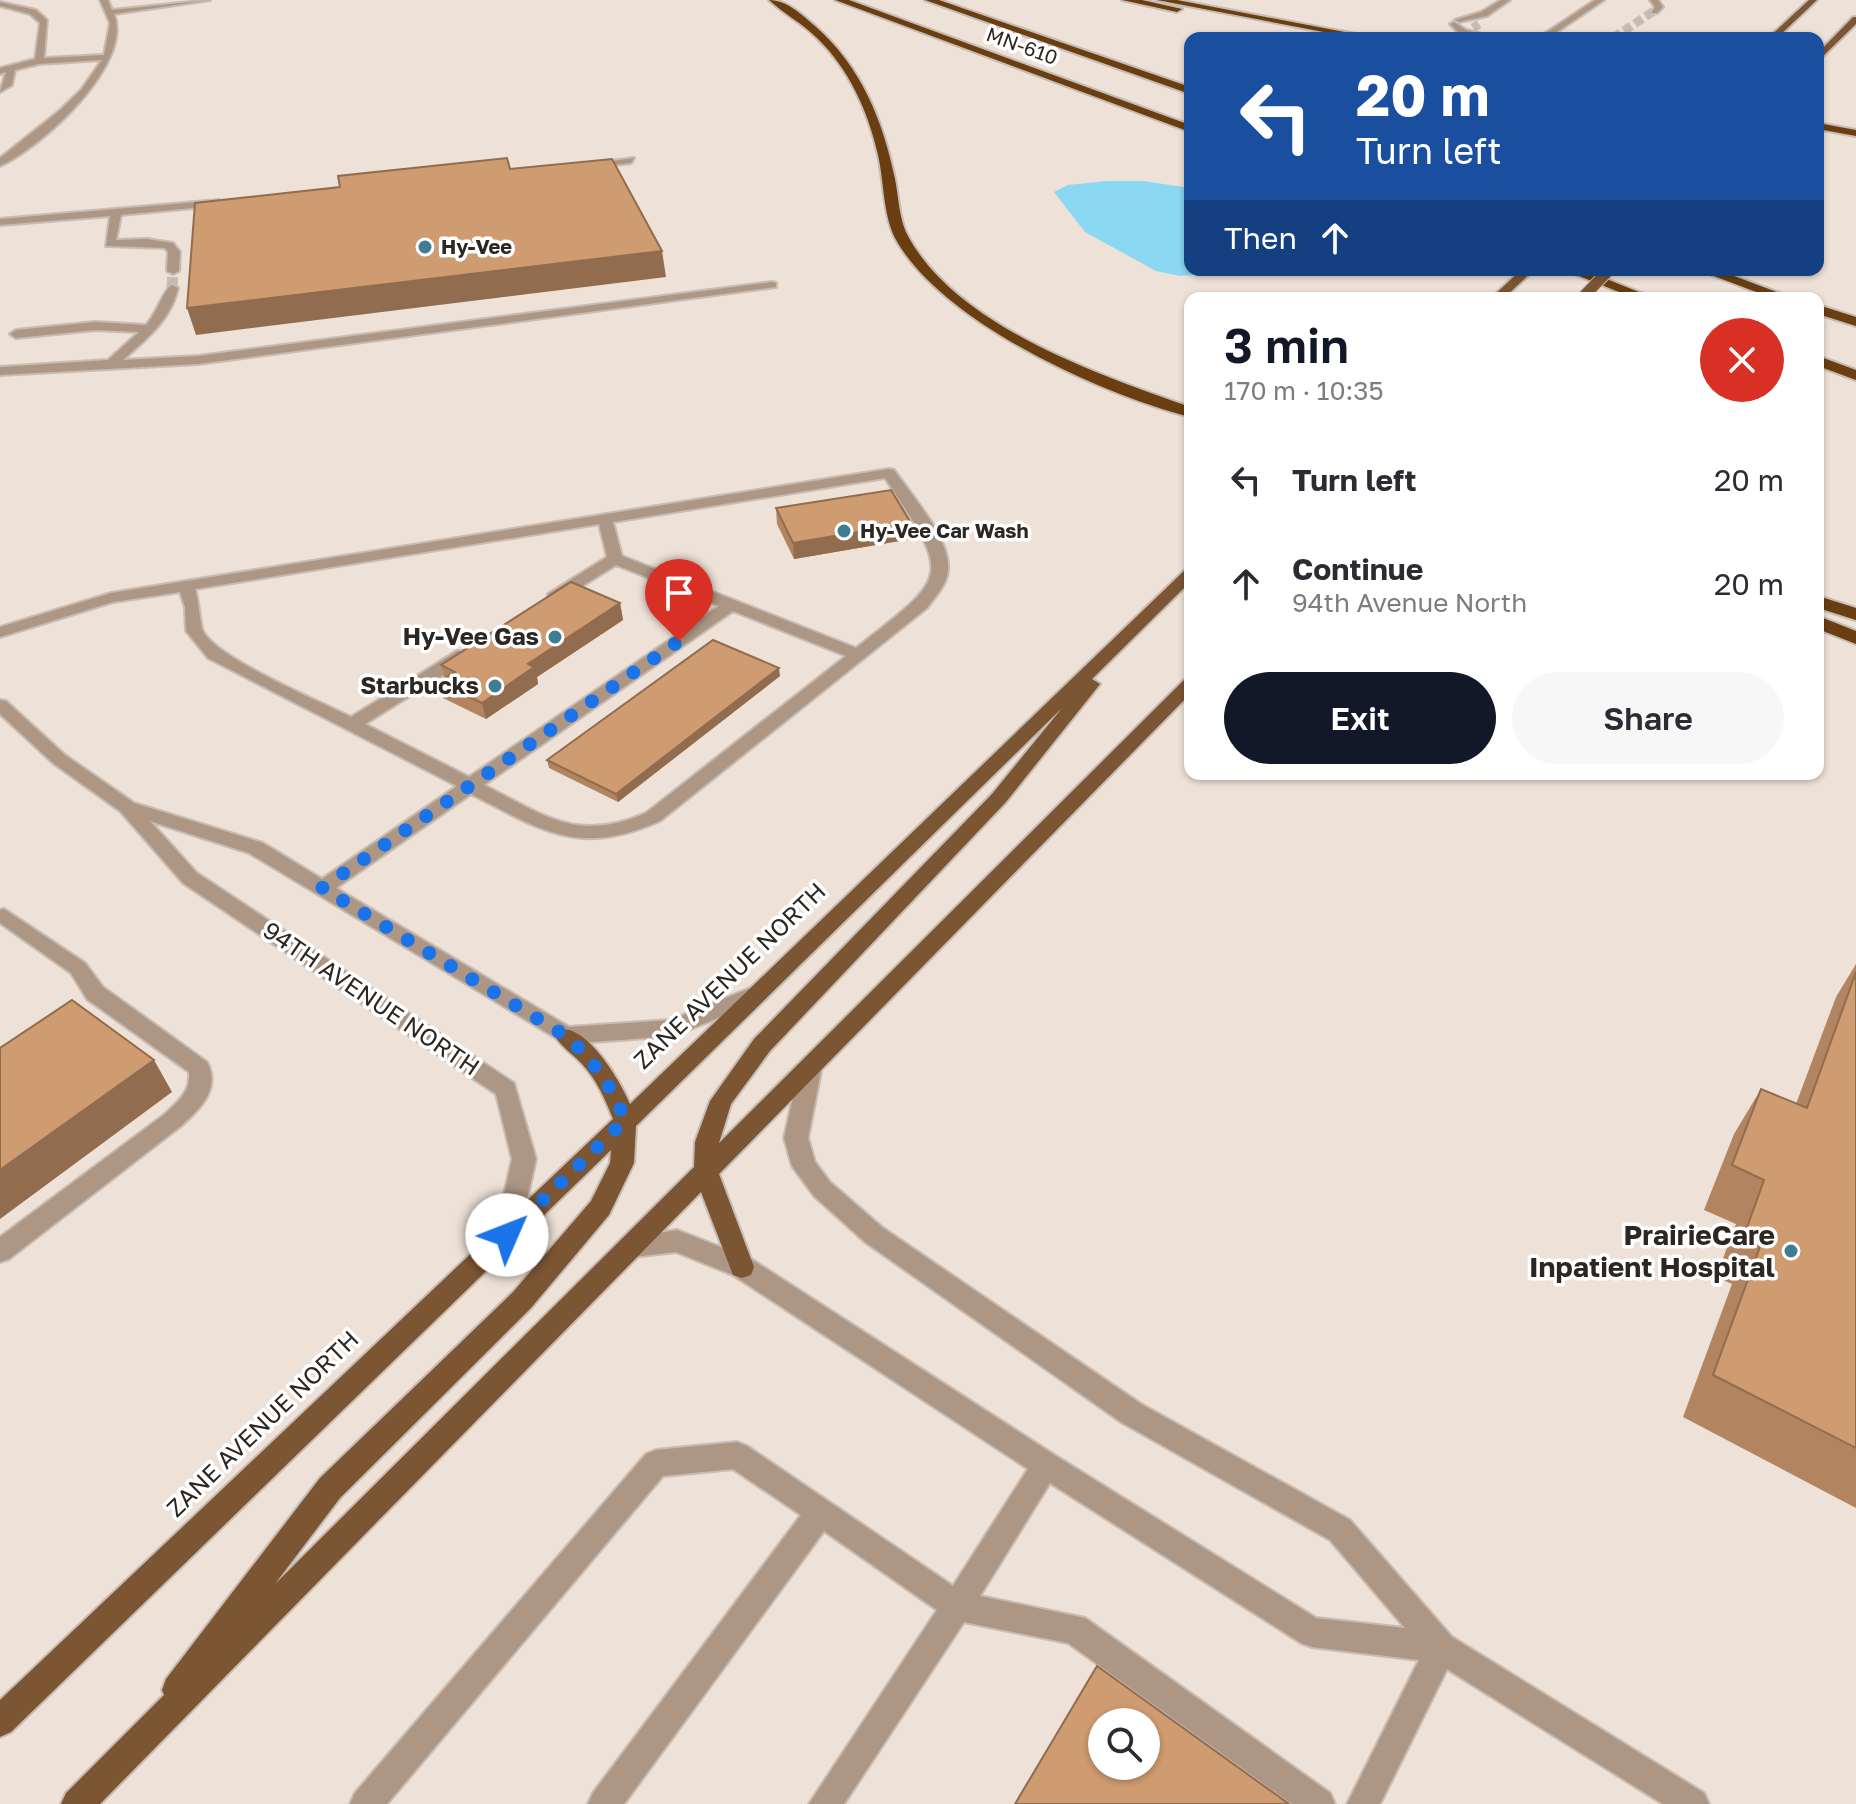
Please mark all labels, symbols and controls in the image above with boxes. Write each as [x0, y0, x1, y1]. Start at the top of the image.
street label: MN-610 [983, 21, 1061, 69]
text: 20 m [1356, 61, 1490, 128]
icon: left [1224, 64, 1328, 168]
text: Turn left [1356, 129, 1502, 172]
icon: ahead [1313, 216, 1357, 260]
text: Then [1224, 220, 1297, 256]
place label: Hy-Vee [441, 234, 512, 258]
marker: Hy-Vee [416, 238, 434, 256]
text: 3 min [1224, 316, 1349, 374]
button: close [1700, 318, 1784, 402]
text: 170 m · 10:35 [1224, 375, 1384, 406]
icon: left [1224, 458, 1268, 502]
text: Turn left [1292, 462, 1417, 498]
text: 20 m [1714, 462, 1784, 498]
place label: Hy-Vee Car Wash [860, 518, 1029, 542]
marker: Hy-Vee Car Wash [835, 522, 853, 540]
text: Continue [1292, 551, 1423, 587]
pin [645, 559, 713, 641]
icon: ahead [1224, 562, 1268, 606]
text: 20 m [1714, 566, 1784, 602]
icon: arrive [657, 571, 701, 615]
text: 94th Avenue North [1292, 587, 1527, 618]
place label: Hy-Vee Gas [403, 621, 539, 650]
marker: Hy-Vee Gas [546, 628, 564, 646]
place label: Starbucks [360, 670, 479, 699]
button: Exit [1224, 672, 1496, 764]
button: Share [1512, 672, 1784, 764]
marker: Starbucks [486, 677, 504, 695]
street label: ZANE AVENUE NORTH [627, 876, 831, 1074]
street label: 94TH AVENUE NORTH [258, 915, 485, 1081]
position arrow [465, 1193, 549, 1277]
place label: PrairieCare Inpatient Hospital [1529, 1218, 1775, 1283]
marker: PrairieCare Inpatient Hospital [1782, 1242, 1800, 1260]
street label: ZANE AVENUE NORTH [160, 1324, 364, 1522]
map controls [1088, 1708, 1160, 1780]
button: search [1088, 1708, 1160, 1780]

